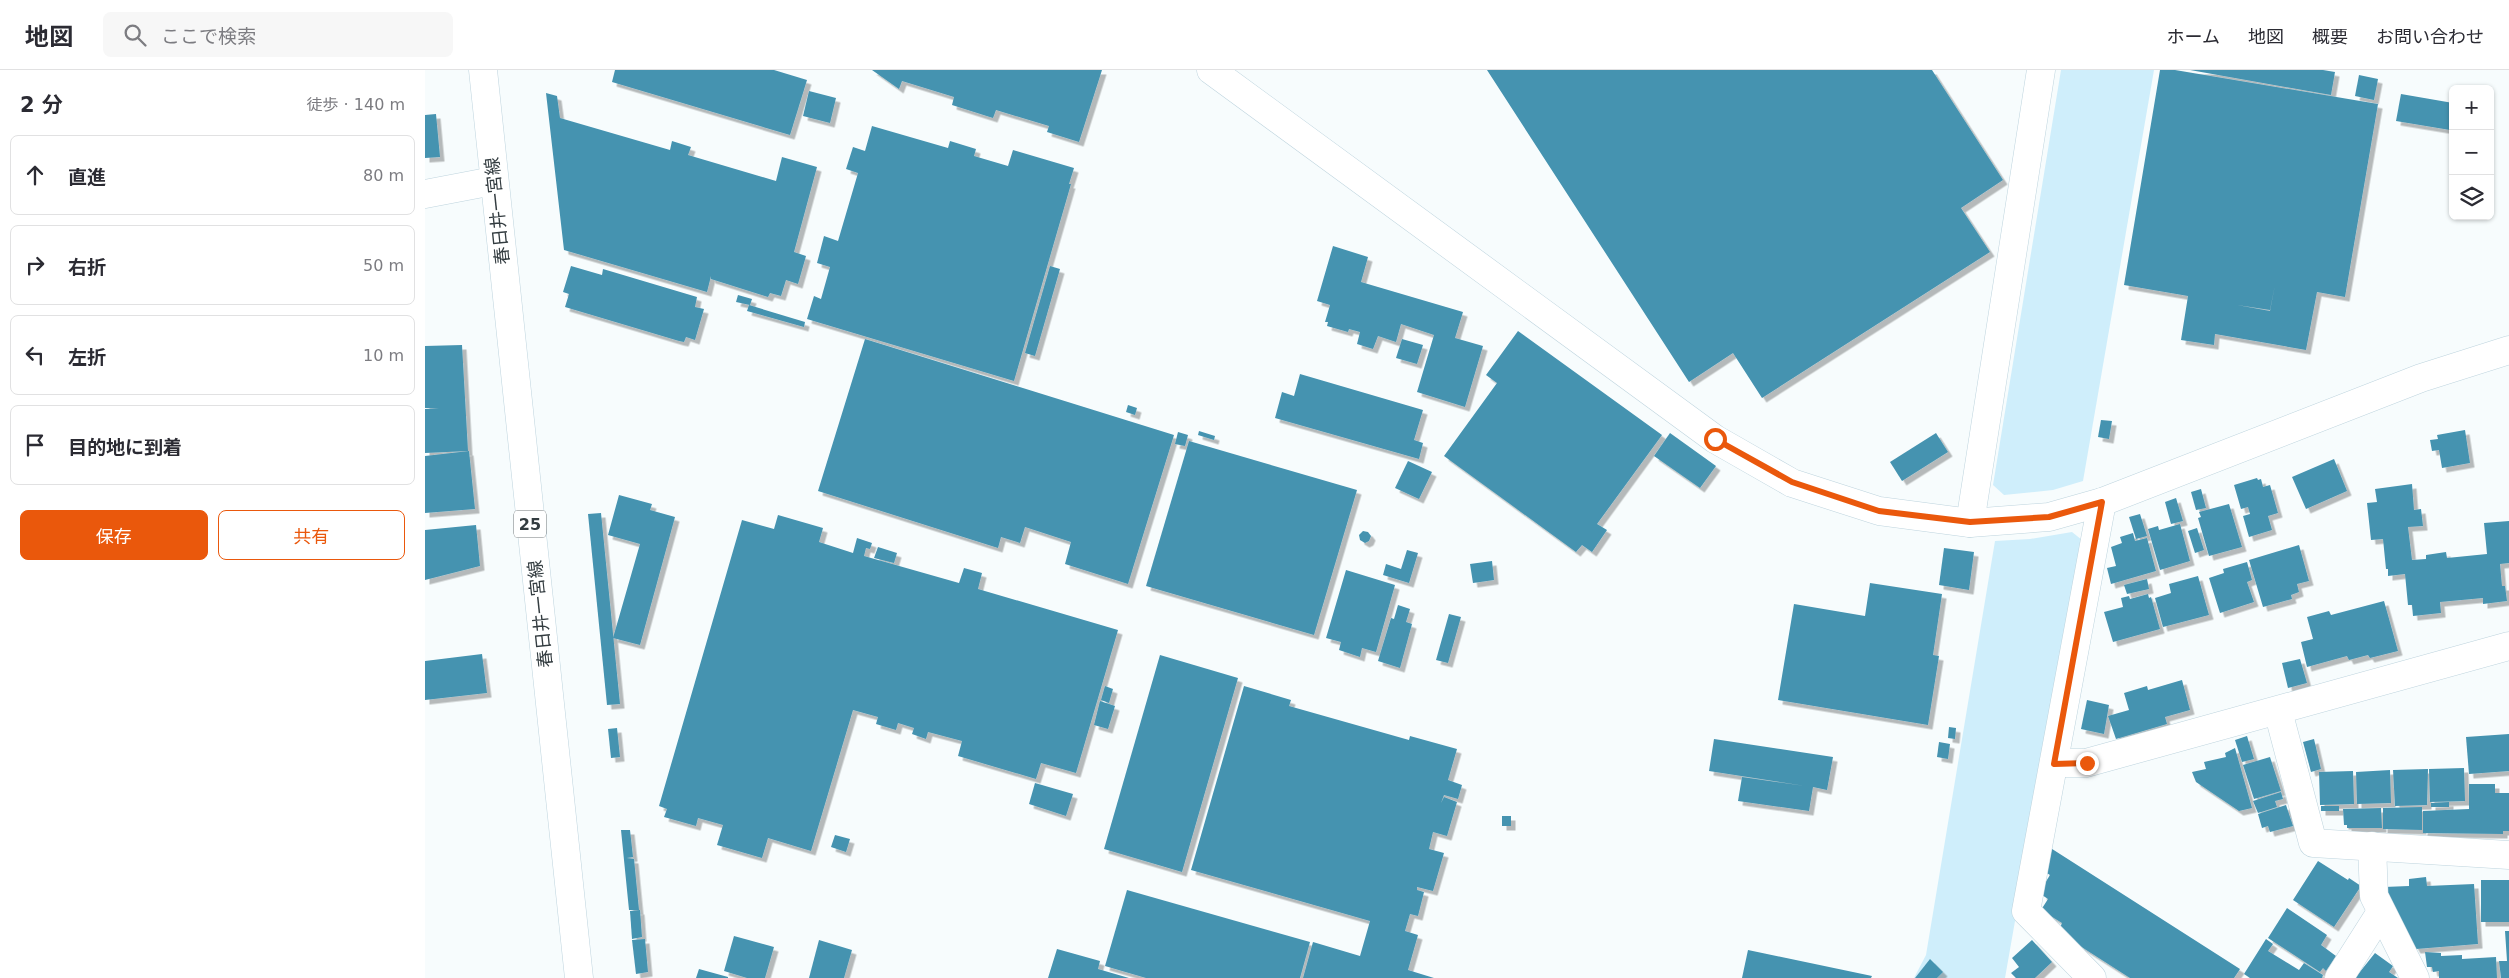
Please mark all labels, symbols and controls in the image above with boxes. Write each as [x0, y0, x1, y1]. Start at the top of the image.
search box [103, 12, 453, 57]
icon: search [121, 21, 149, 49]
text: 地図 [25, 23, 73, 51]
text: ここで検索 [161, 25, 256, 47]
text: ホーム [2167, 26, 2220, 47]
text: 地図 [2248, 26, 2284, 47]
text: 概要 [2312, 26, 2348, 47]
text: お問い合わせ [2376, 26, 2484, 47]
map controls [2449, 85, 2494, 220]
button: + [2449, 85, 2494, 130]
text: 2 分 [20, 93, 63, 117]
text: 徒歩 · 140 m [307, 95, 405, 114]
button: − [2449, 130, 2494, 175]
street label: 春日井一宮線 [481, 156, 513, 266]
icon: ahead [21, 161, 49, 189]
text: 直進 [68, 166, 106, 188]
text: 80 m [363, 166, 404, 185]
button: layers [2449, 175, 2494, 220]
icon: right [21, 251, 49, 279]
text: 右折 [68, 256, 106, 278]
text: 50 m [363, 256, 404, 275]
icon: left [21, 341, 49, 369]
text: 左折 [68, 346, 106, 368]
text: 10 m [363, 346, 404, 365]
route start [1704, 428, 1727, 451]
icon: arrive [21, 431, 49, 459]
text: 目的地に到着 [68, 436, 182, 458]
button: 保存 [20, 510, 208, 560]
button: 共有 [218, 510, 405, 560]
road number: 25 [514, 510, 546, 538]
street label: 春日井一宮線 [524, 559, 556, 669]
route end [2076, 752, 2099, 775]

